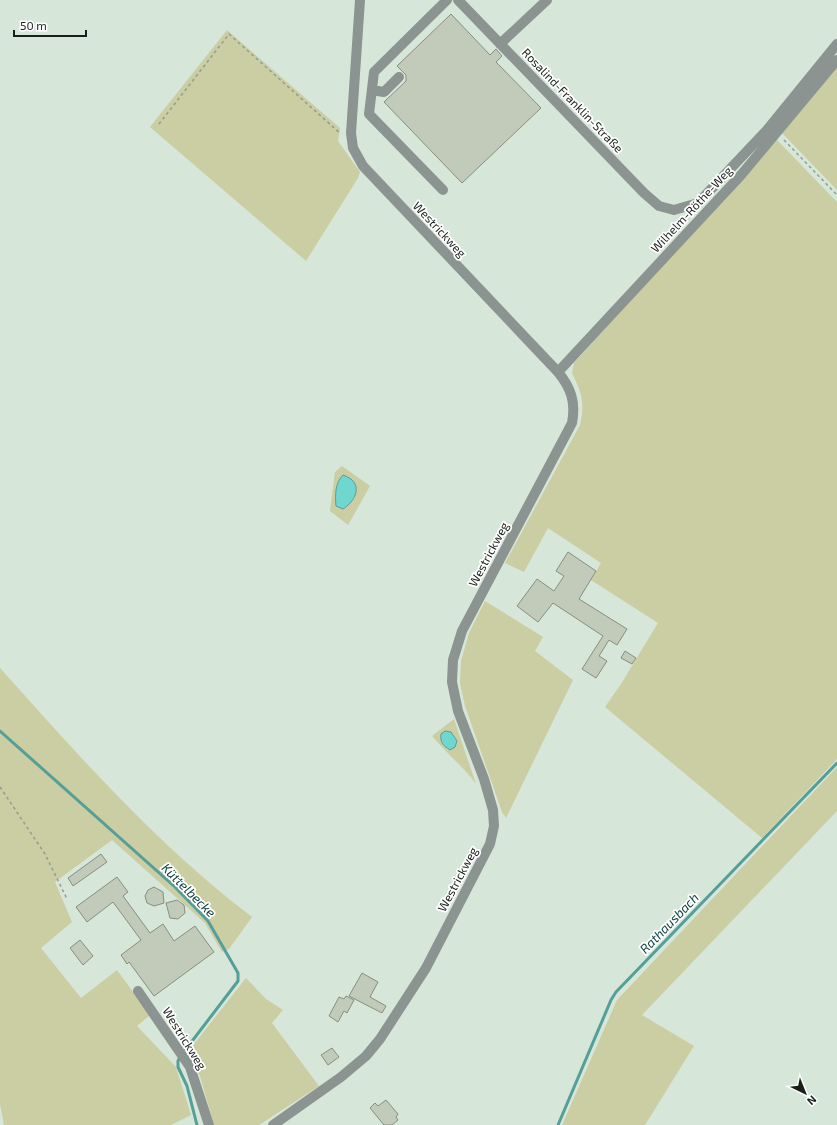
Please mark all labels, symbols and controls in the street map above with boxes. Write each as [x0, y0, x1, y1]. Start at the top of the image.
scale bar [14, 12, 86, 38]
text: 50 m [20, 18, 47, 32]
street label: Rosalind-Franklin-Straße [520, 45, 626, 155]
street label: Wilhelm-Röthe-Weg [648, 163, 735, 255]
street label: Westrickweg [411, 198, 470, 260]
street label: Westrickweg [465, 519, 511, 589]
street label: Westrickweg [434, 844, 480, 914]
water label: Küttelbecke [159, 860, 219, 920]
water label: Rathausbach [636, 889, 702, 957]
street label: Westrickweg [160, 1004, 210, 1072]
north arrow [785, 1073, 825, 1113]
text: N [805, 1093, 820, 1108]

